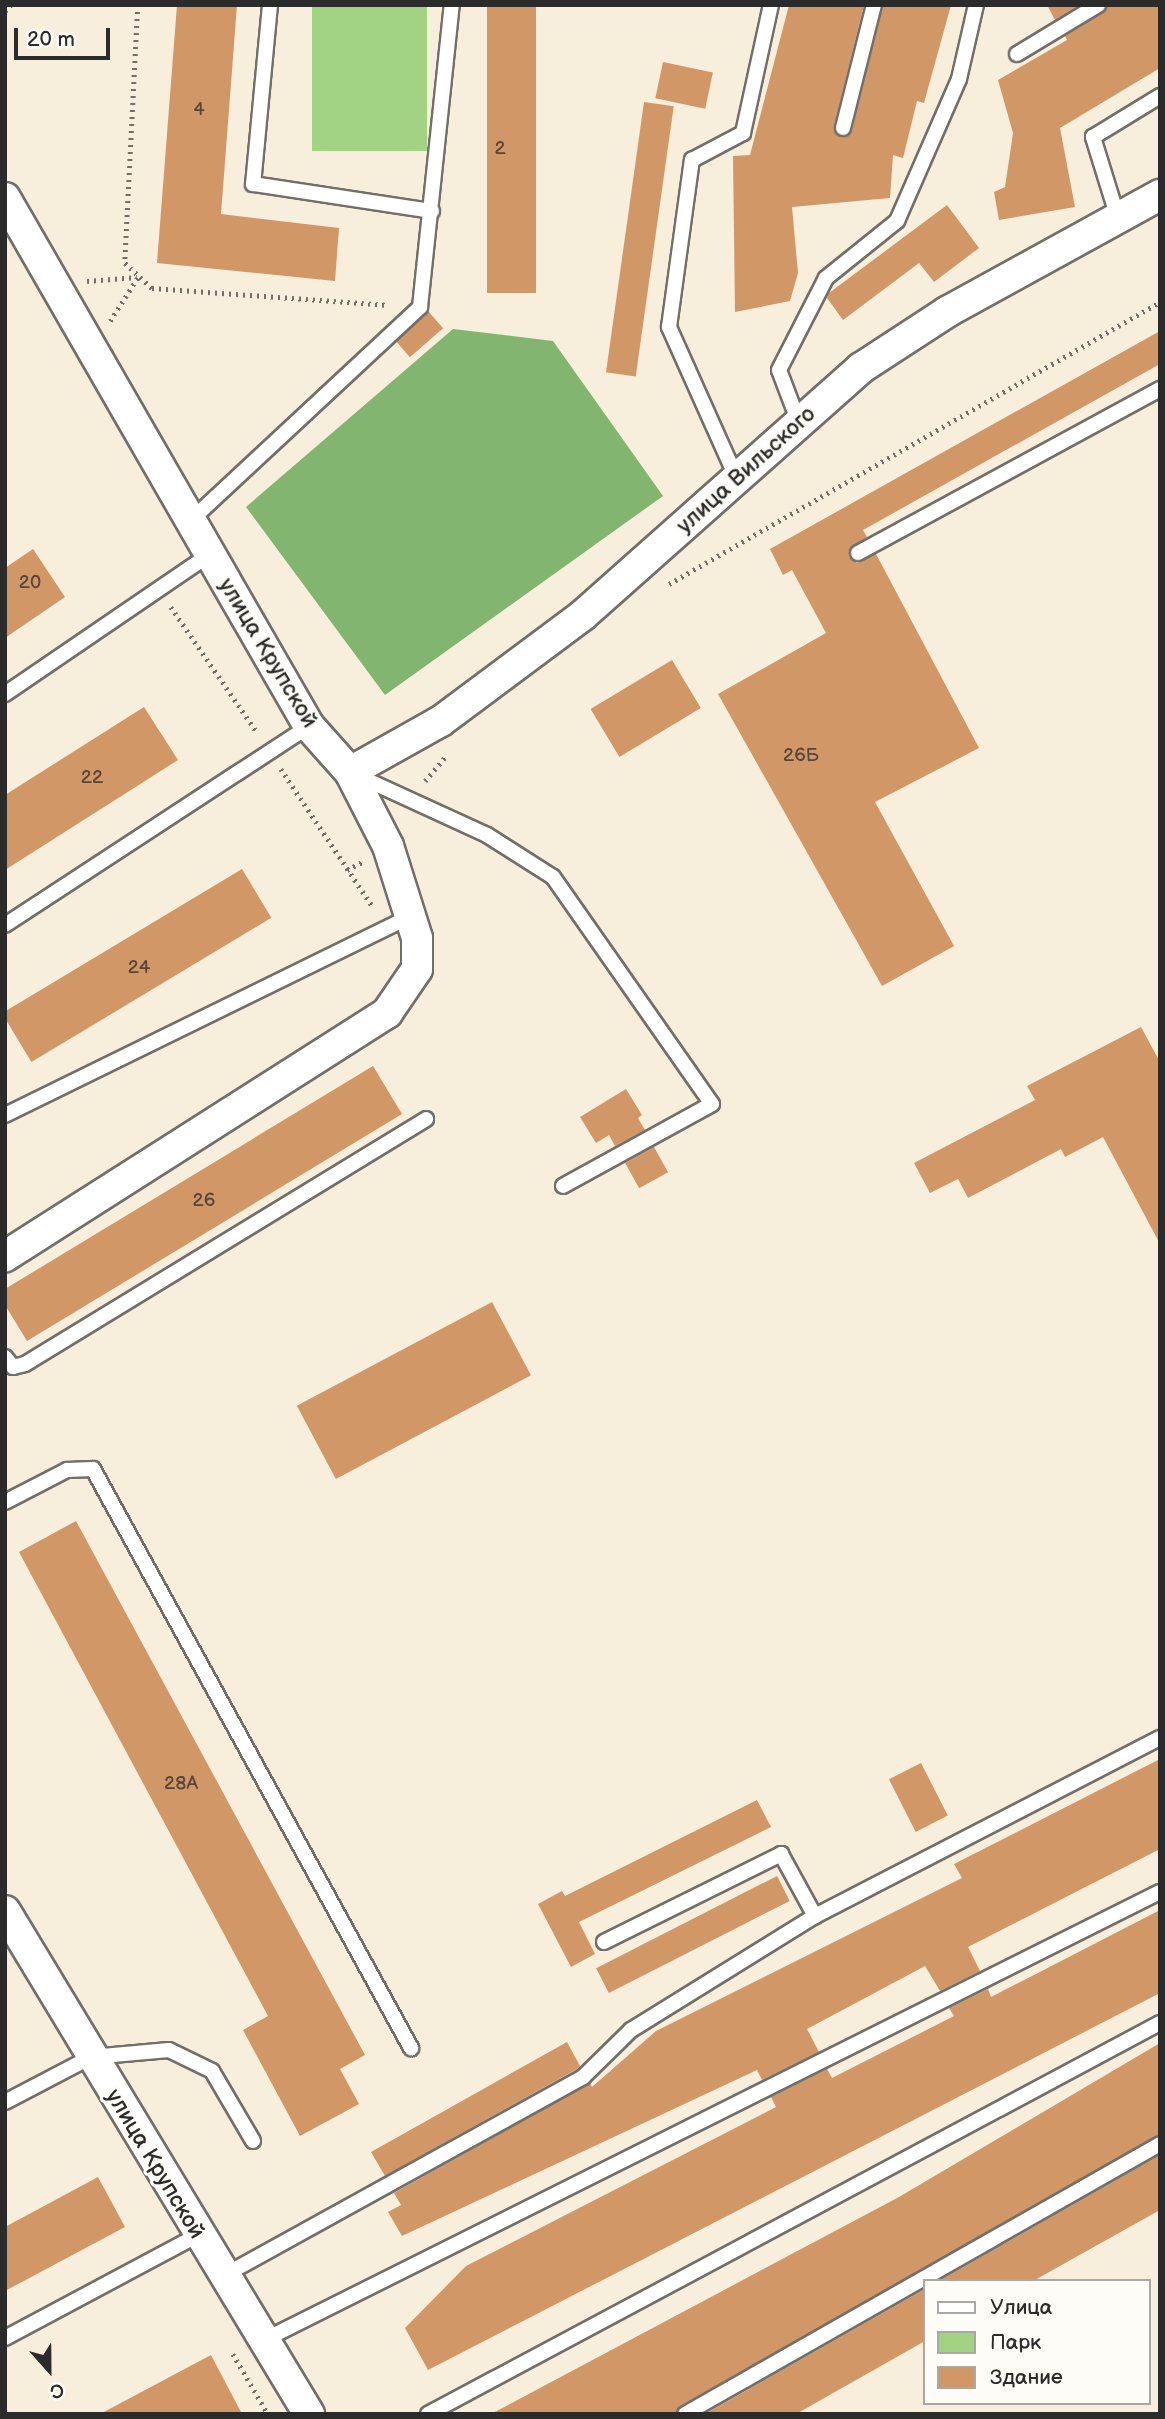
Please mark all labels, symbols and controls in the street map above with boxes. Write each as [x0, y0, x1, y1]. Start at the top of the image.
scale bar [18, 14, 114, 58]
text: 20 m [27, 27, 75, 52]
house number: 4 [193, 99, 205, 121]
house number: 2 [494, 138, 506, 160]
street label: улица Вильского [671, 400, 821, 540]
house number: 20 [19, 572, 41, 594]
street label: улица Крупской [212, 573, 324, 733]
house number: 26Б [783, 745, 819, 767]
house number: 22 [81, 767, 103, 789]
house number: 24 [128, 957, 150, 979]
house number: 26 [193, 1190, 215, 1212]
house number: 28А [164, 1773, 198, 1795]
street label: улица Крупской [99, 2084, 211, 2244]
legend [923, 2279, 1151, 2405]
text: Улица [990, 2295, 1052, 2320]
text: Парк [990, 2330, 1041, 2355]
north arrow [14, 2335, 84, 2405]
text: Здание [990, 2365, 1063, 2390]
text: С [46, 2377, 67, 2403]

